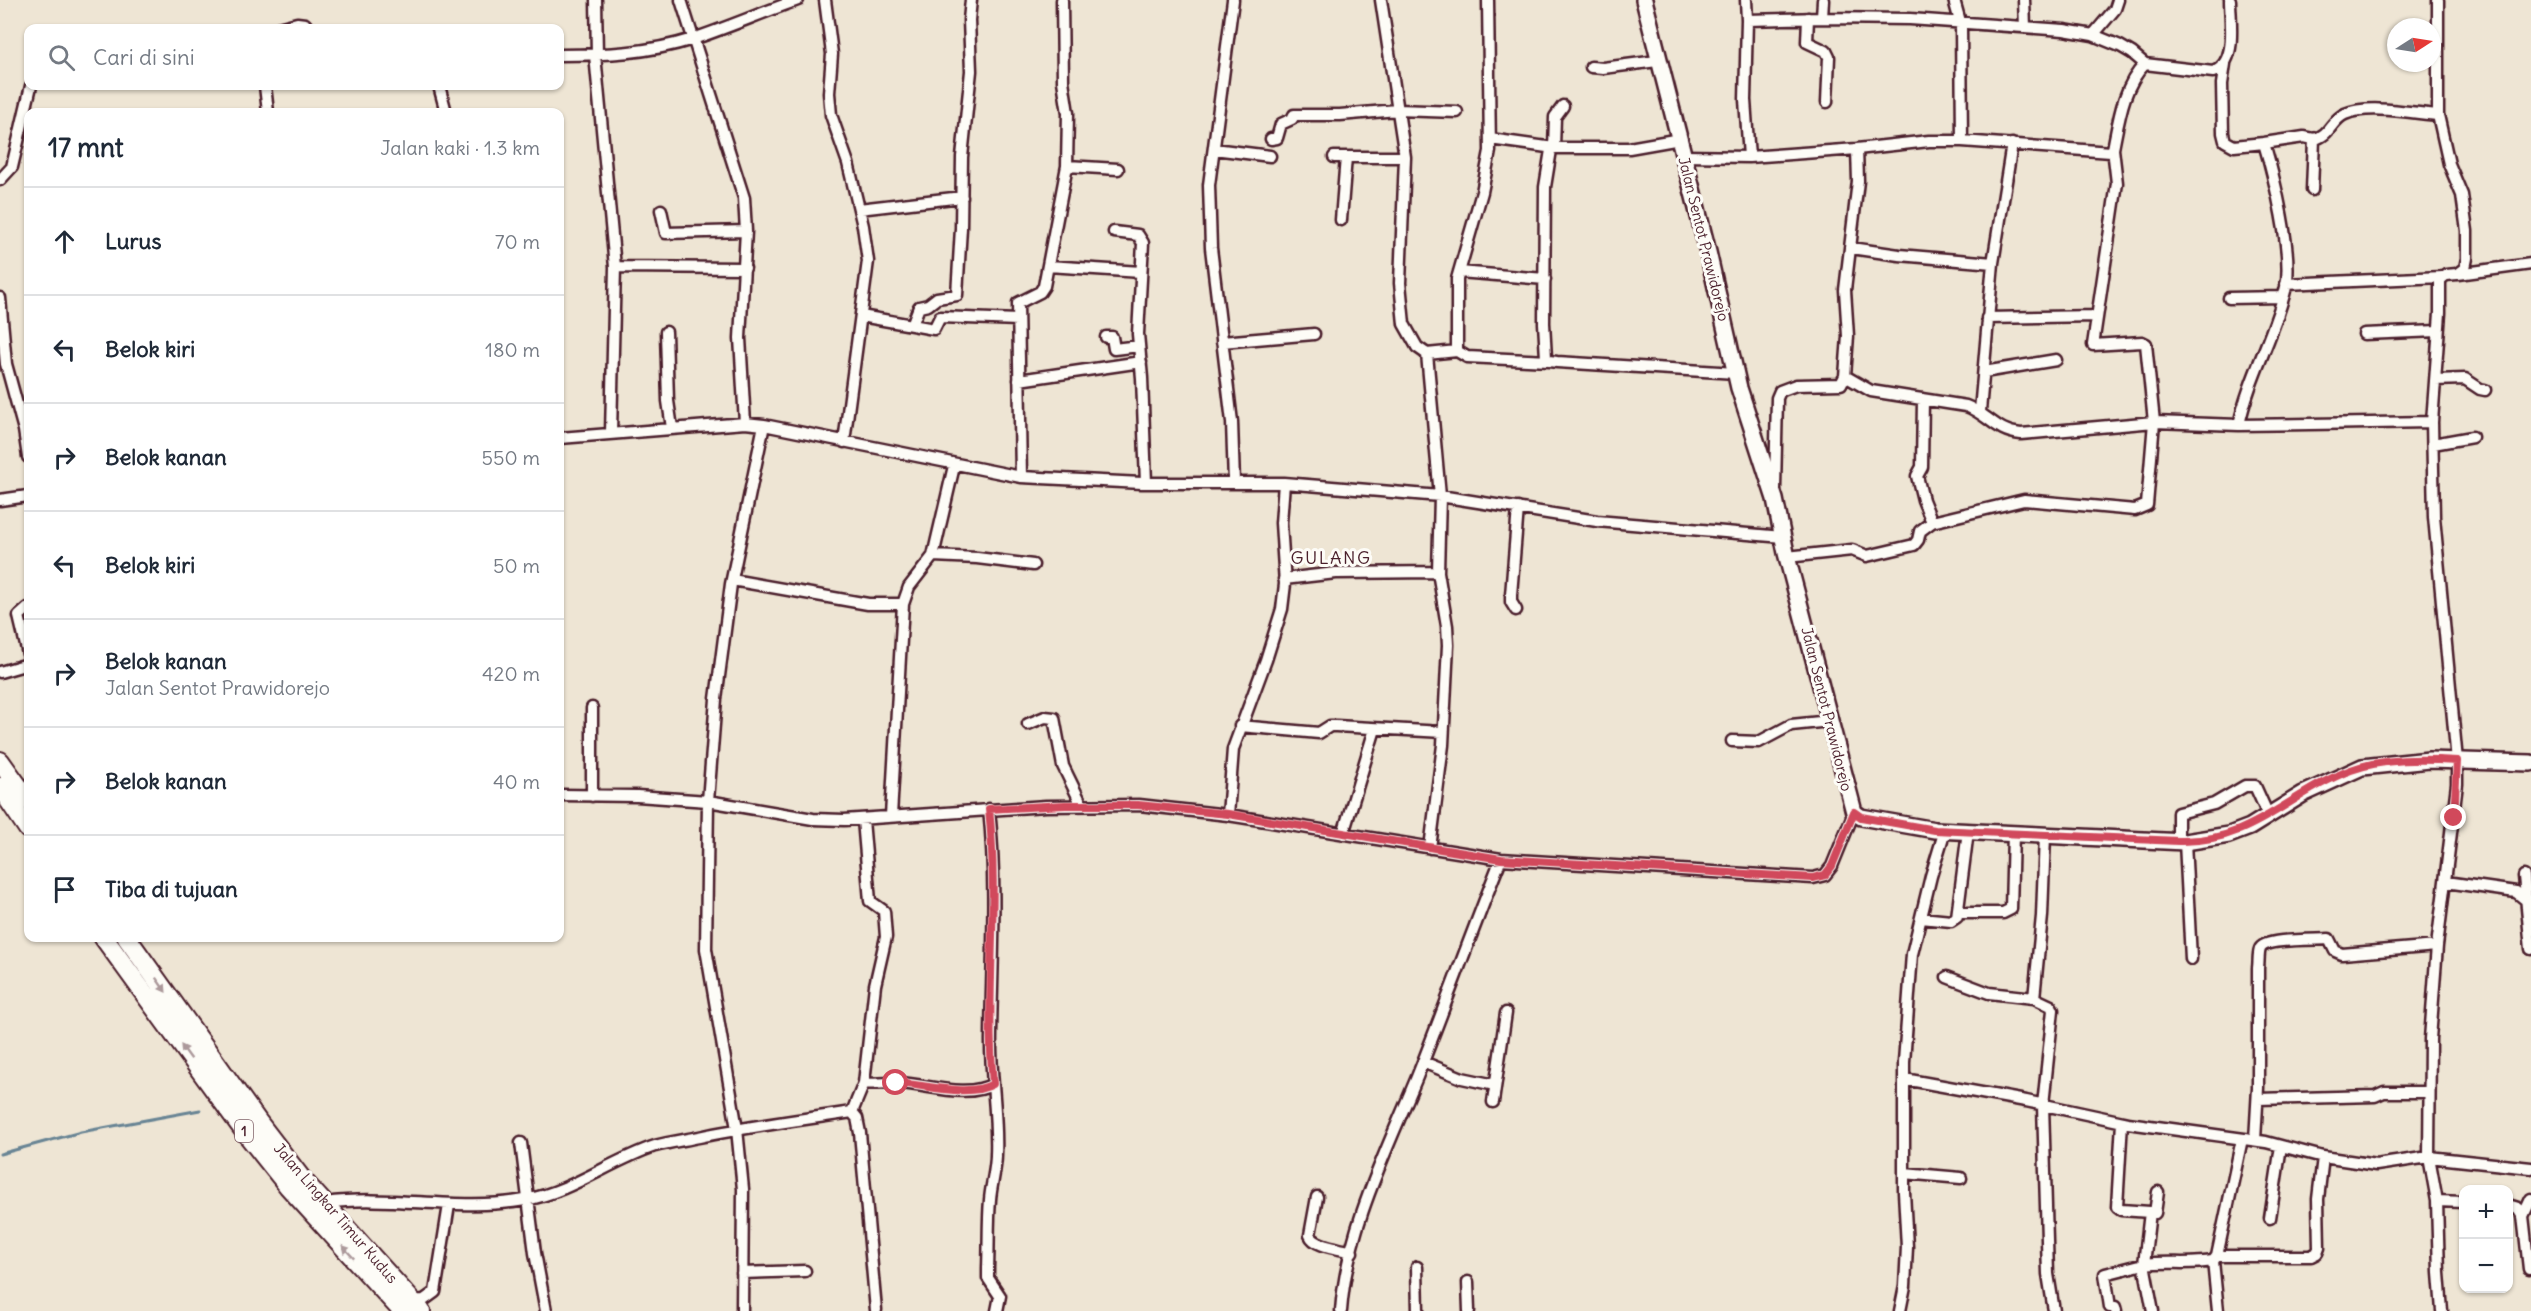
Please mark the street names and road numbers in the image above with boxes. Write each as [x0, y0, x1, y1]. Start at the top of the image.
street label: Jalan Sentot Prawidorejo [1674, 155, 1734, 323]
street label: Jalan Sentot Prawidorejo [1797, 625, 1857, 793]
road number: 1 [235, 1120, 253, 1142]
street label: Jalan Lingkar Timur Kudus [270, 1139, 402, 1287]

